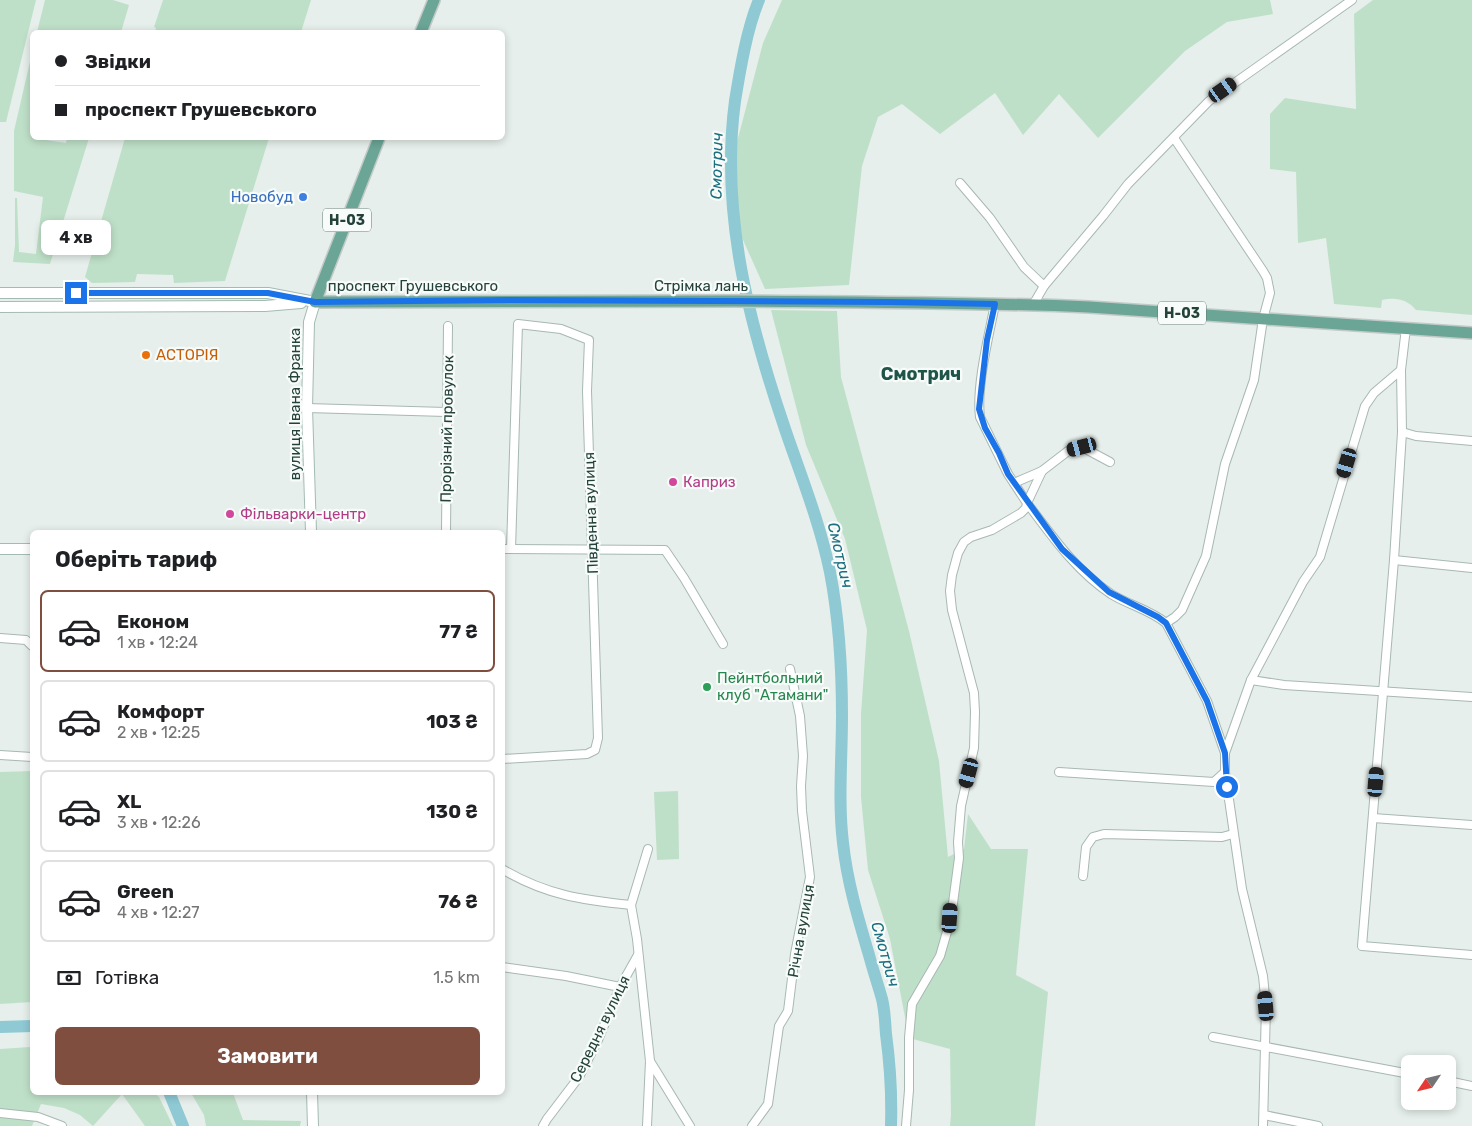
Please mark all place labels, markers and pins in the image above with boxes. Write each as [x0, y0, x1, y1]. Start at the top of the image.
place label: Новобуд [231, 188, 293, 206]
marker: Новобуд [297, 191, 309, 203]
place label: АСТОРІЯ [156, 346, 219, 364]
marker: АСТОРІЯ [140, 349, 152, 361]
place label: Каприз [683, 473, 736, 491]
marker: Каприз [667, 476, 679, 488]
place label: Фільварки-центр [240, 505, 366, 523]
marker: Фільварки-центр [224, 508, 236, 520]
place label: Пейнтбольний клуб "Атамани" [717, 669, 828, 704]
marker: Пейнтбольний клуб "Атамани" [701, 681, 713, 693]

